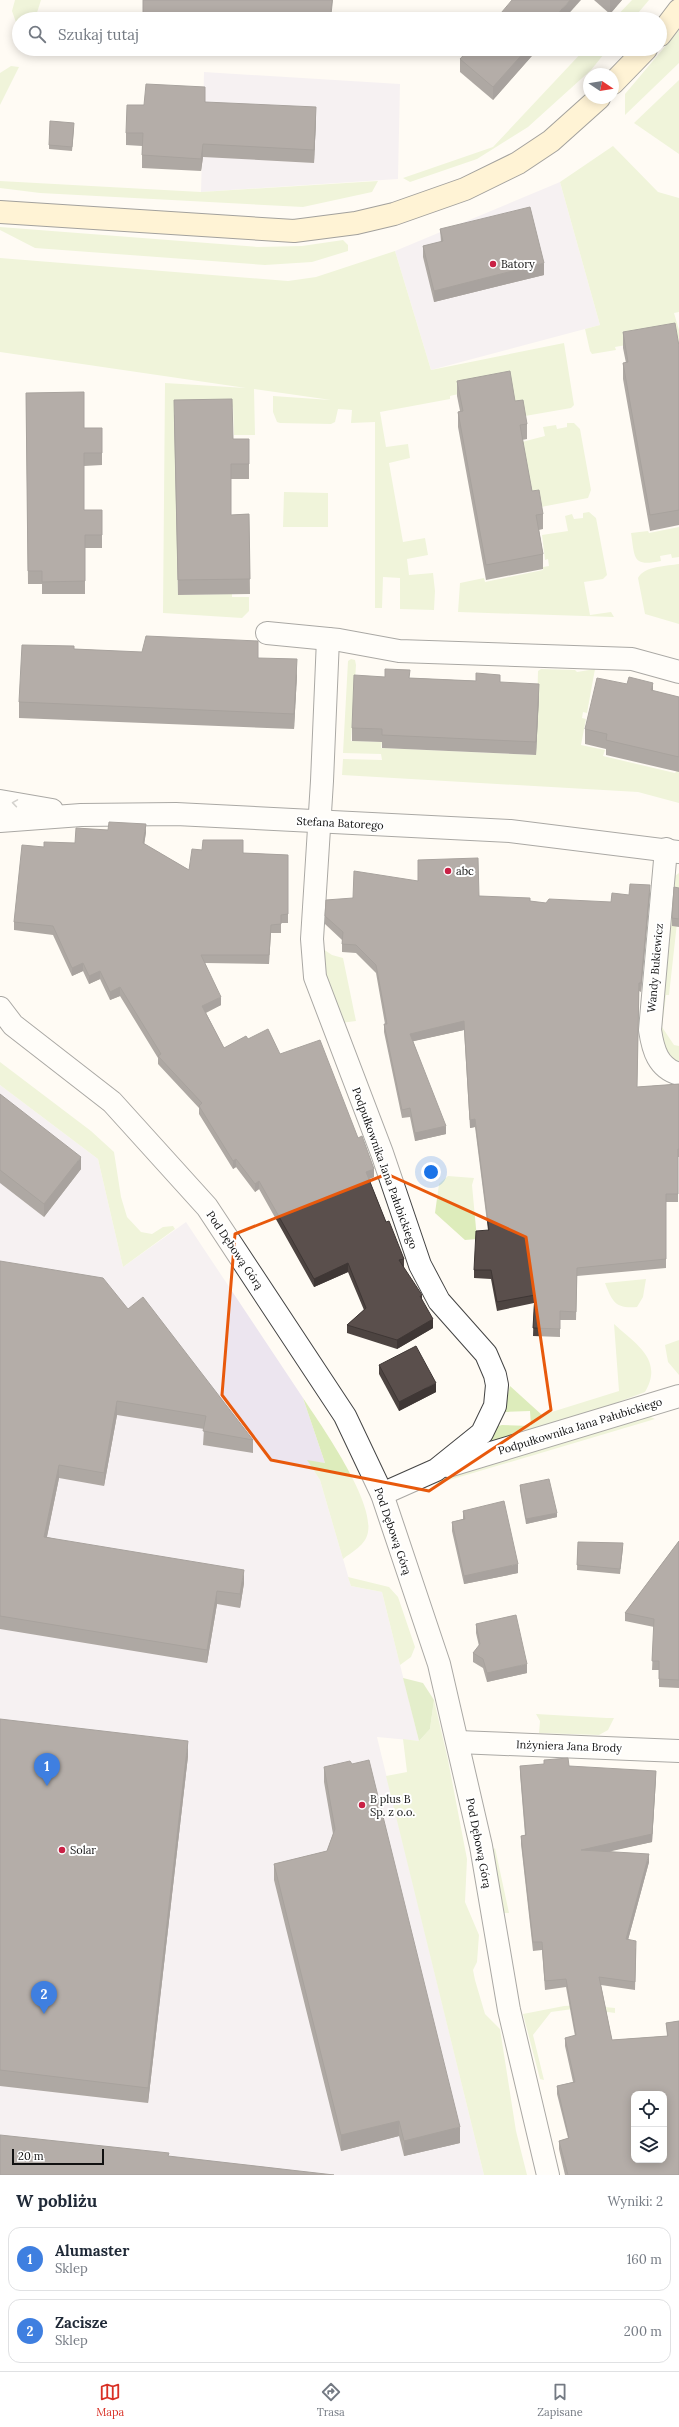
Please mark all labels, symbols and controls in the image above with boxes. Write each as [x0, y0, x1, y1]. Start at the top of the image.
search box [12, 12, 667, 56]
icon: search [26, 23, 48, 45]
text: Szukaj tutaj [58, 25, 139, 44]
north arrow [583, 68, 619, 104]
place label: Batory [501, 257, 535, 271]
marker: Batory [488, 259, 498, 269]
one-way arrow [12, 800, 18, 808]
street label: Stefana Batorego [296, 814, 384, 832]
place label: abc [456, 864, 474, 878]
marker: abc [443, 866, 453, 876]
street label: Wandy Bukiewicz [644, 922, 666, 1013]
street label: Podpułkownika Jana Pałubickiego [349, 1085, 421, 1251]
your location [421, 1162, 441, 1182]
street label: Pod Dębową Górą [204, 1208, 267, 1292]
street label: Podpułkownika Jana Pałubickiego [496, 1394, 664, 1458]
street label: Pod Dębową Górą [371, 1485, 415, 1577]
street label: Inżyniera Jana Brody [516, 1737, 622, 1755]
pin: 1 [34, 1753, 60, 1786]
place label: B plus B Sp. z o.o. [370, 1792, 415, 1819]
street label: Pod Dębową Górą [463, 1797, 495, 1890]
marker: B plus B Sp. z o.o. [357, 1800, 367, 1810]
place label: Solar [70, 1843, 96, 1857]
marker: Solar [57, 1845, 67, 1855]
pin: 2 [31, 1981, 57, 2014]
map controls [631, 2091, 667, 2163]
button: locate [631, 2091, 667, 2127]
button: layers [631, 2127, 667, 2163]
scale bar [12, 2147, 104, 2166]
text: 20 m [18, 2149, 43, 2163]
text: W pobliżu [16, 2190, 97, 2212]
text: Wyniki: 2 [608, 2193, 663, 2210]
text: Alumaster [55, 2241, 129, 2260]
text: 1 [27, 2251, 33, 2268]
text: 160 m [627, 2251, 662, 2268]
text: Sklep [55, 2260, 88, 2277]
text: Zacisze [55, 2313, 108, 2332]
text: 2 [27, 2323, 33, 2340]
text: 200 m [624, 2323, 662, 2340]
text: Sklep [55, 2332, 88, 2349]
tab: Mapa [96, 2381, 124, 2419]
tab: Trasa [317, 2381, 345, 2419]
tab: Zapisane [537, 2381, 583, 2419]

